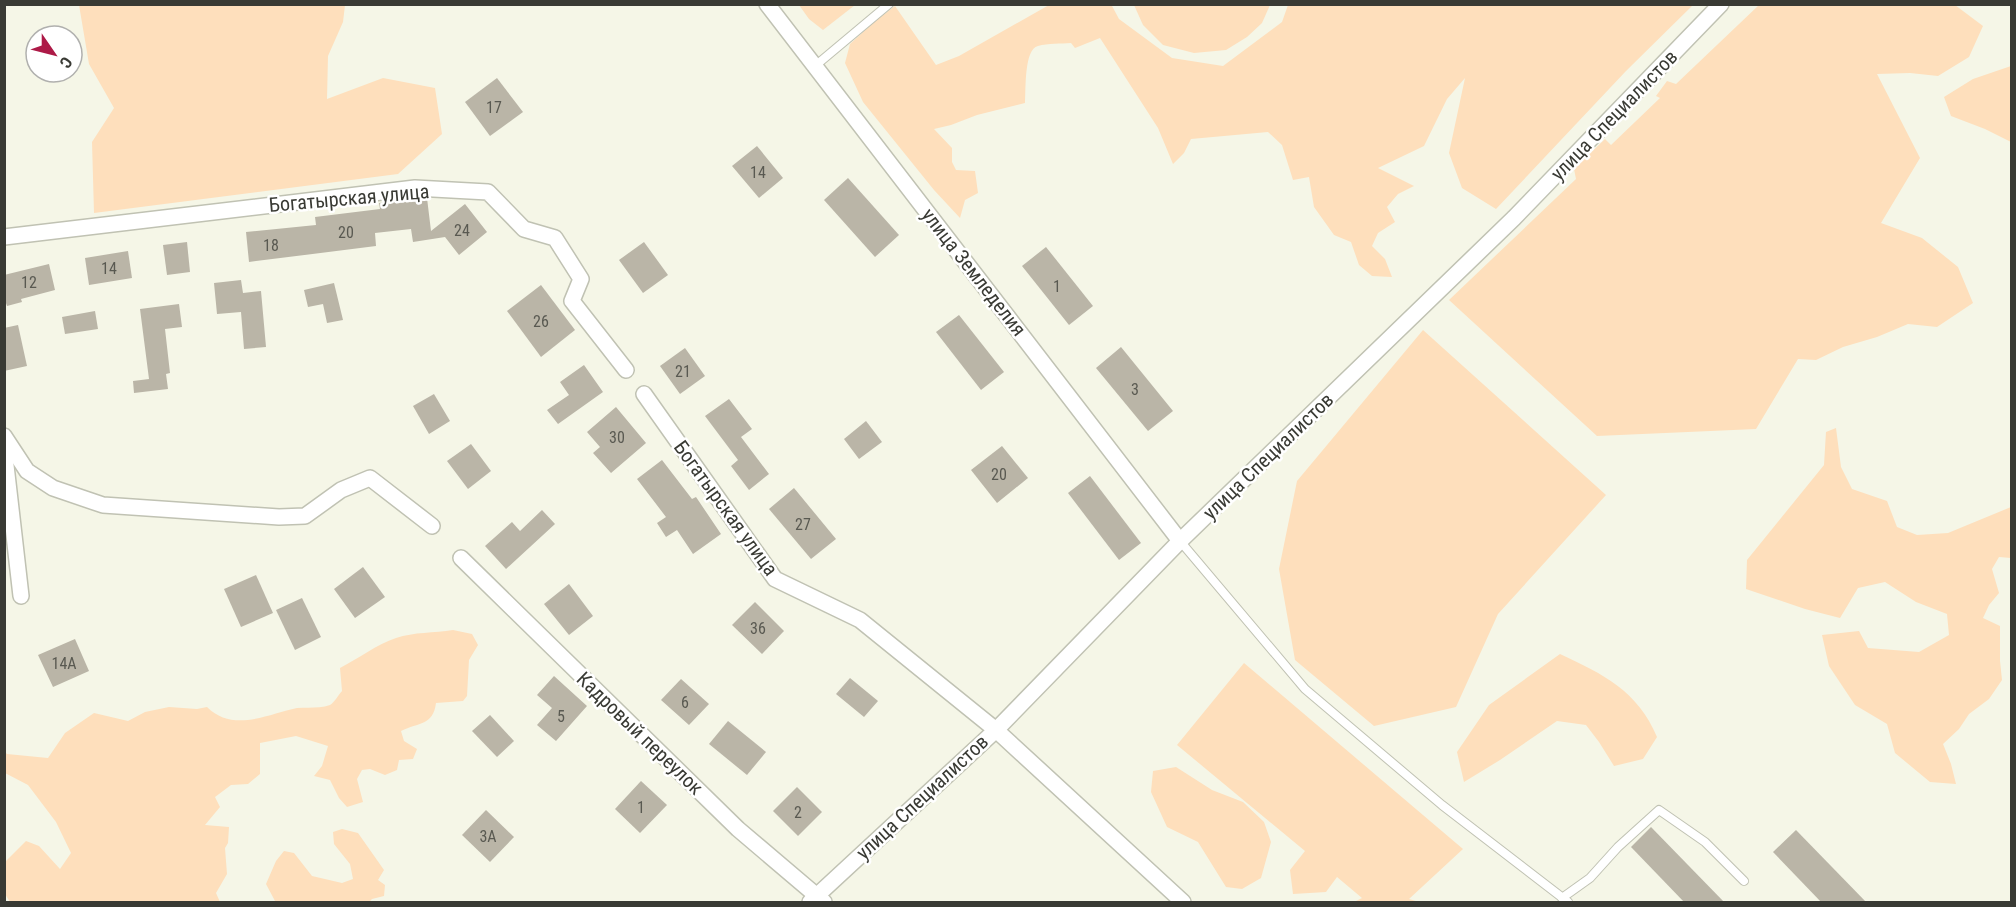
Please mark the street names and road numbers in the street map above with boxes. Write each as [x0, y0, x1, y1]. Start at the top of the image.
street label: улица Специалистов [1546, 45, 1682, 185]
street label: Богатырская улица [268, 179, 430, 217]
street label: улица Земледелия [917, 203, 1031, 341]
street label: улица Специалистов [1198, 388, 1338, 524]
street label: Богатырская улица [669, 436, 783, 580]
street label: Кадровый переулок [572, 667, 708, 800]
street label: улица Специалистов [851, 730, 993, 864]

